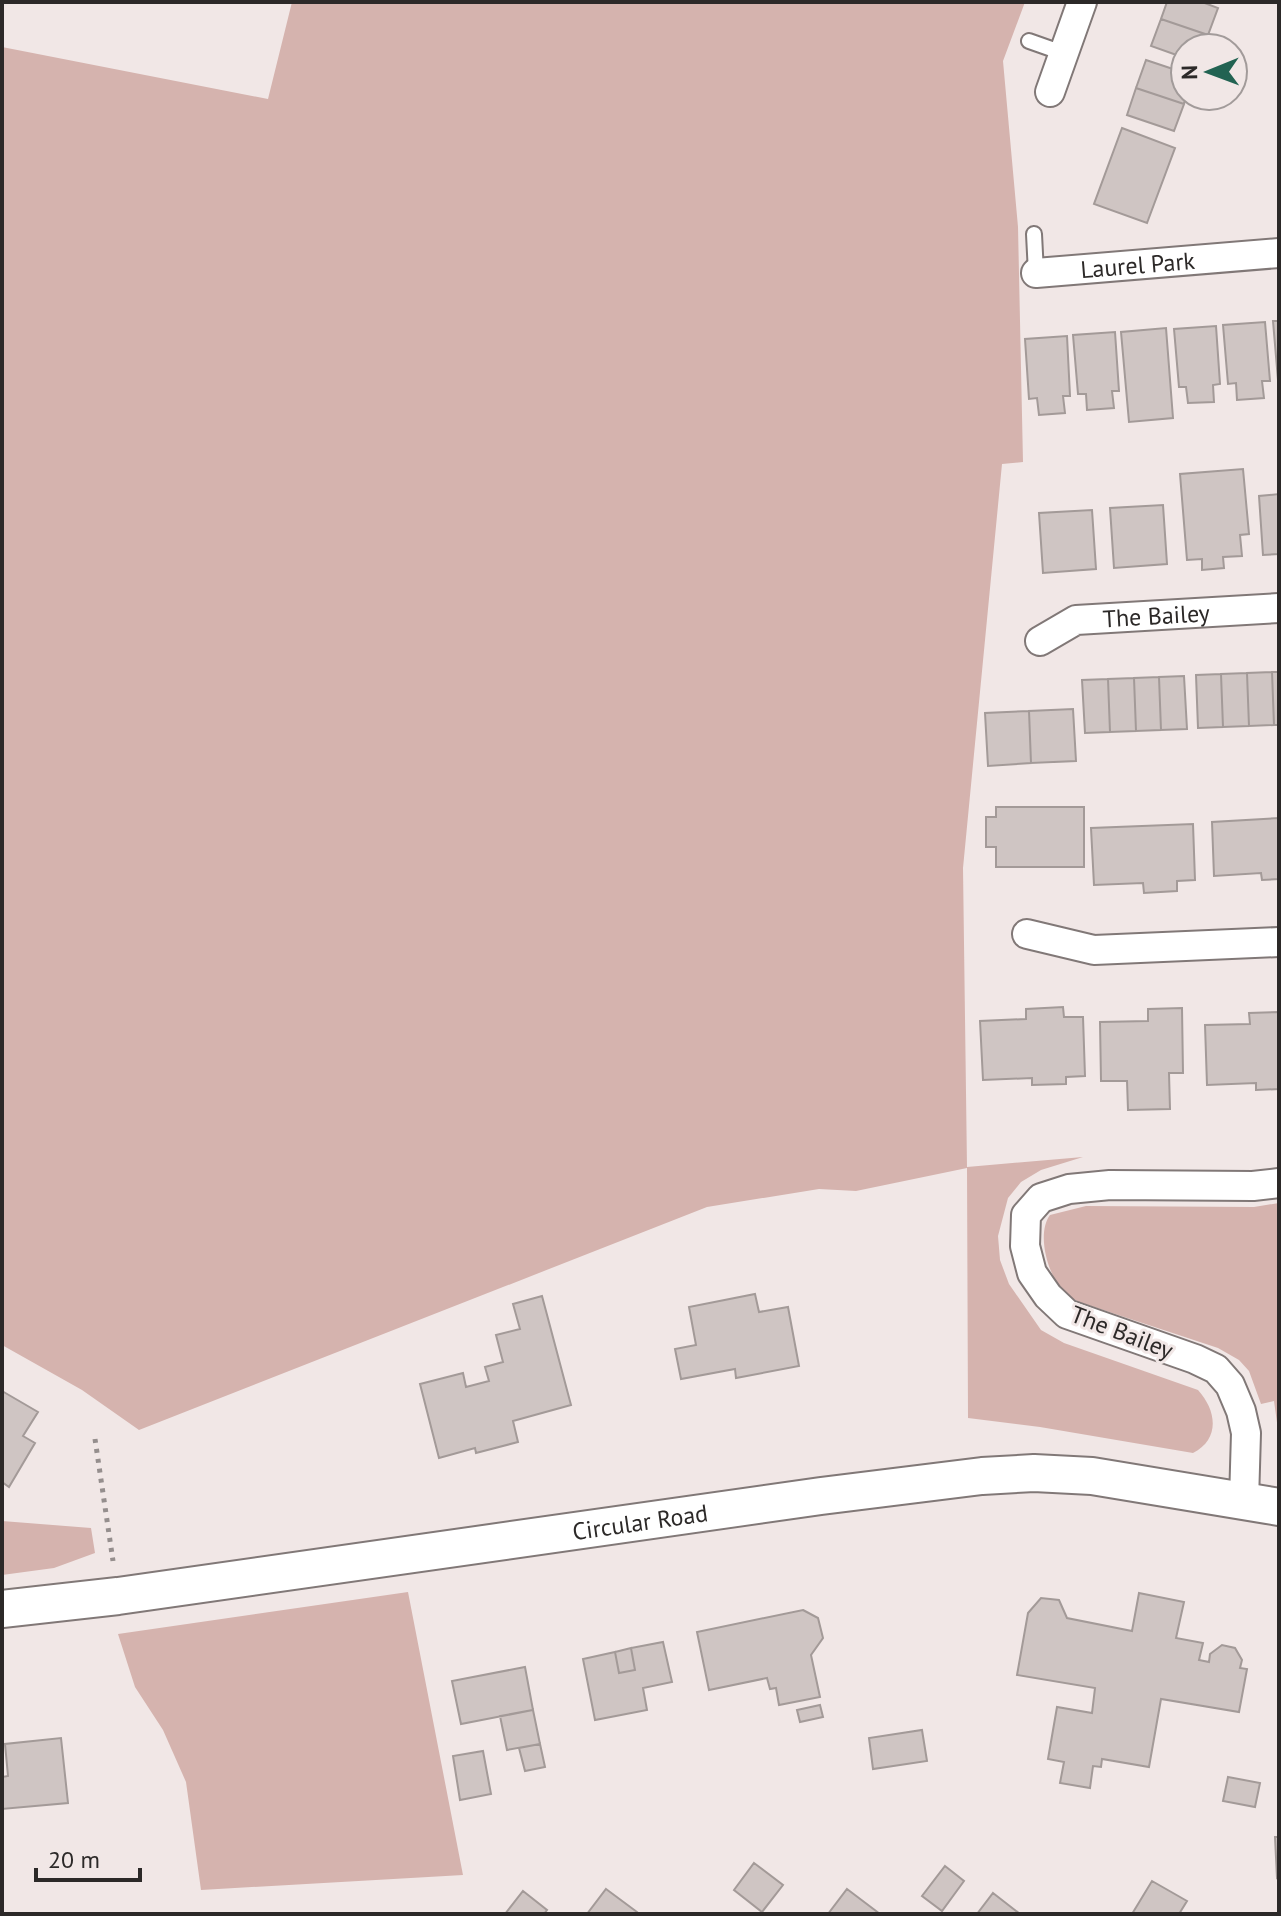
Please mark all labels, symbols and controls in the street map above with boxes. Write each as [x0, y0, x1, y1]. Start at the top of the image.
north arrow [1169, 32, 1249, 112]
text: N [1175, 65, 1203, 80]
street label: Laurel Park [1079, 244, 1197, 285]
street label: The Bailey [1102, 597, 1211, 634]
street label: The Bailey [1066, 1298, 1178, 1366]
street label: Circular Road [570, 1497, 710, 1547]
scale bar [36, 1832, 140, 1882]
text: 20 m [48, 1844, 100, 1875]

